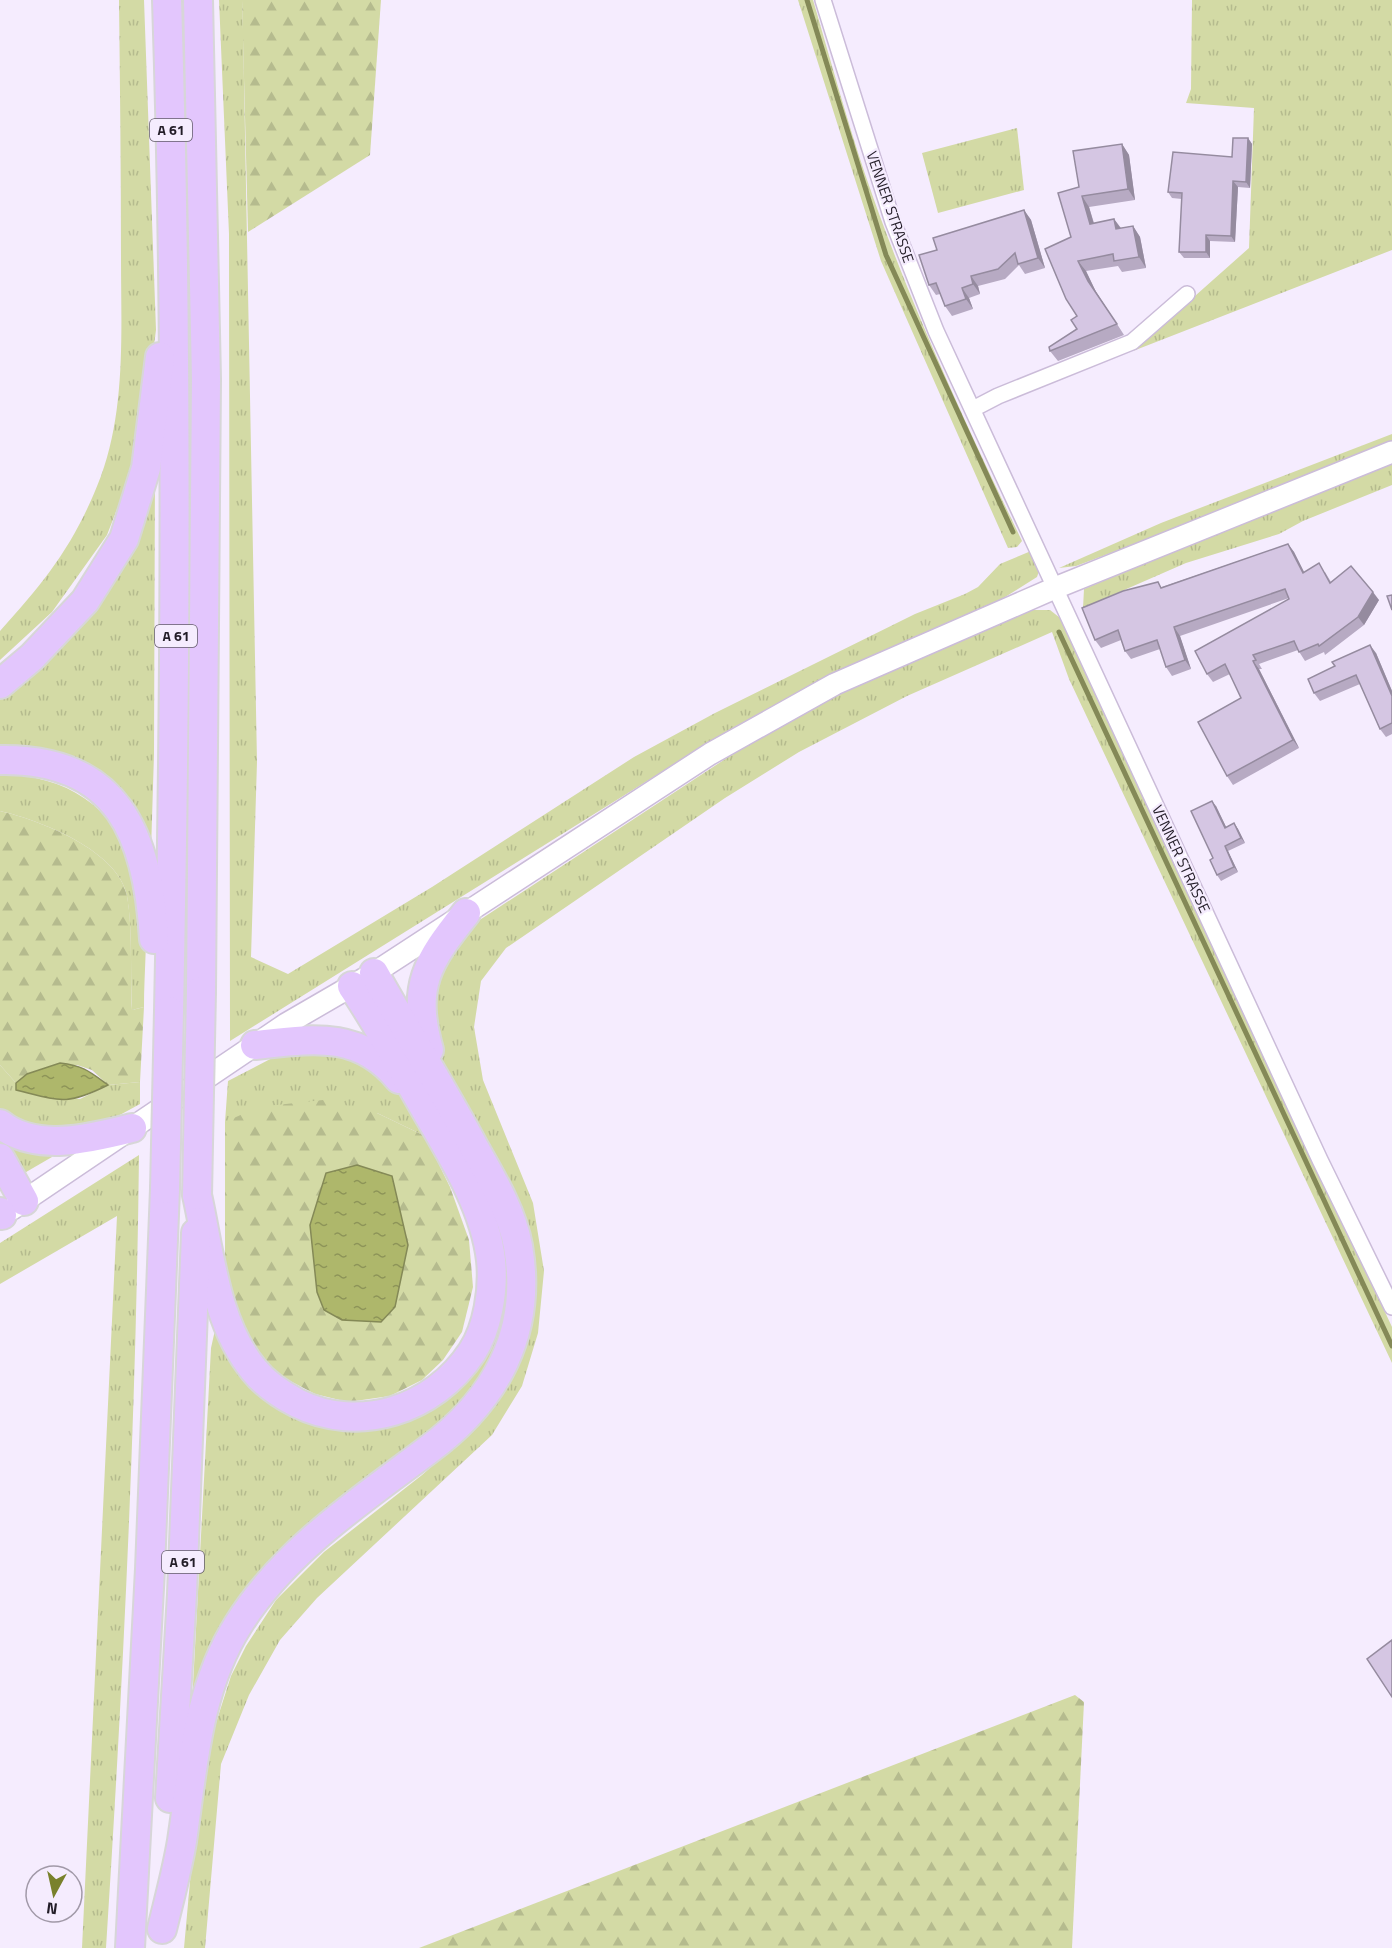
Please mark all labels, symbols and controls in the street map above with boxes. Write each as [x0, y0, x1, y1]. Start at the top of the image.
road number: A 61 [150, 119, 192, 141]
street label: VENNER STRASSE [861, 148, 920, 266]
road number: A 61 [155, 625, 197, 647]
street label: VENNER STRASSE [1146, 801, 1217, 917]
road number: A 61 [162, 1551, 204, 1573]
north arrow [24, 1864, 84, 1924]
text: N [45, 1896, 59, 1922]

